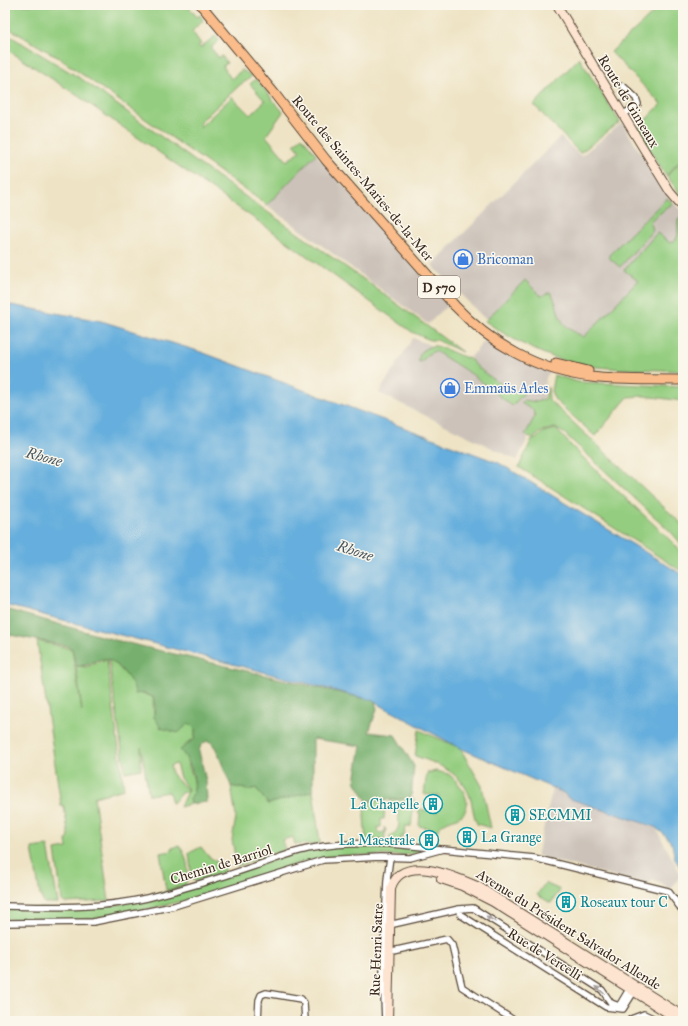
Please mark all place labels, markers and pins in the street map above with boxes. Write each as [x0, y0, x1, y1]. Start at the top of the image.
shop icon: Bricoman [452, 248, 474, 270]
place label: Bricoman [477, 251, 534, 268]
shop icon: Emmaüs Arles [439, 377, 461, 399]
place label: Emmaüs Arles [464, 380, 548, 397]
building icon: La Chapelle [422, 793, 444, 815]
place label: La Chapelle [350, 796, 419, 813]
building icon: SECMMI [504, 804, 526, 826]
place label: SECMMI [529, 807, 592, 824]
building icon: La Grange [456, 826, 478, 848]
building icon: La Maestrale [418, 829, 440, 851]
place label: La Grange [481, 829, 542, 846]
place label: La Maestrale [339, 832, 415, 849]
building icon: Roseaux tour C [555, 891, 577, 913]
place label: Roseaux tour C [580, 894, 668, 911]

